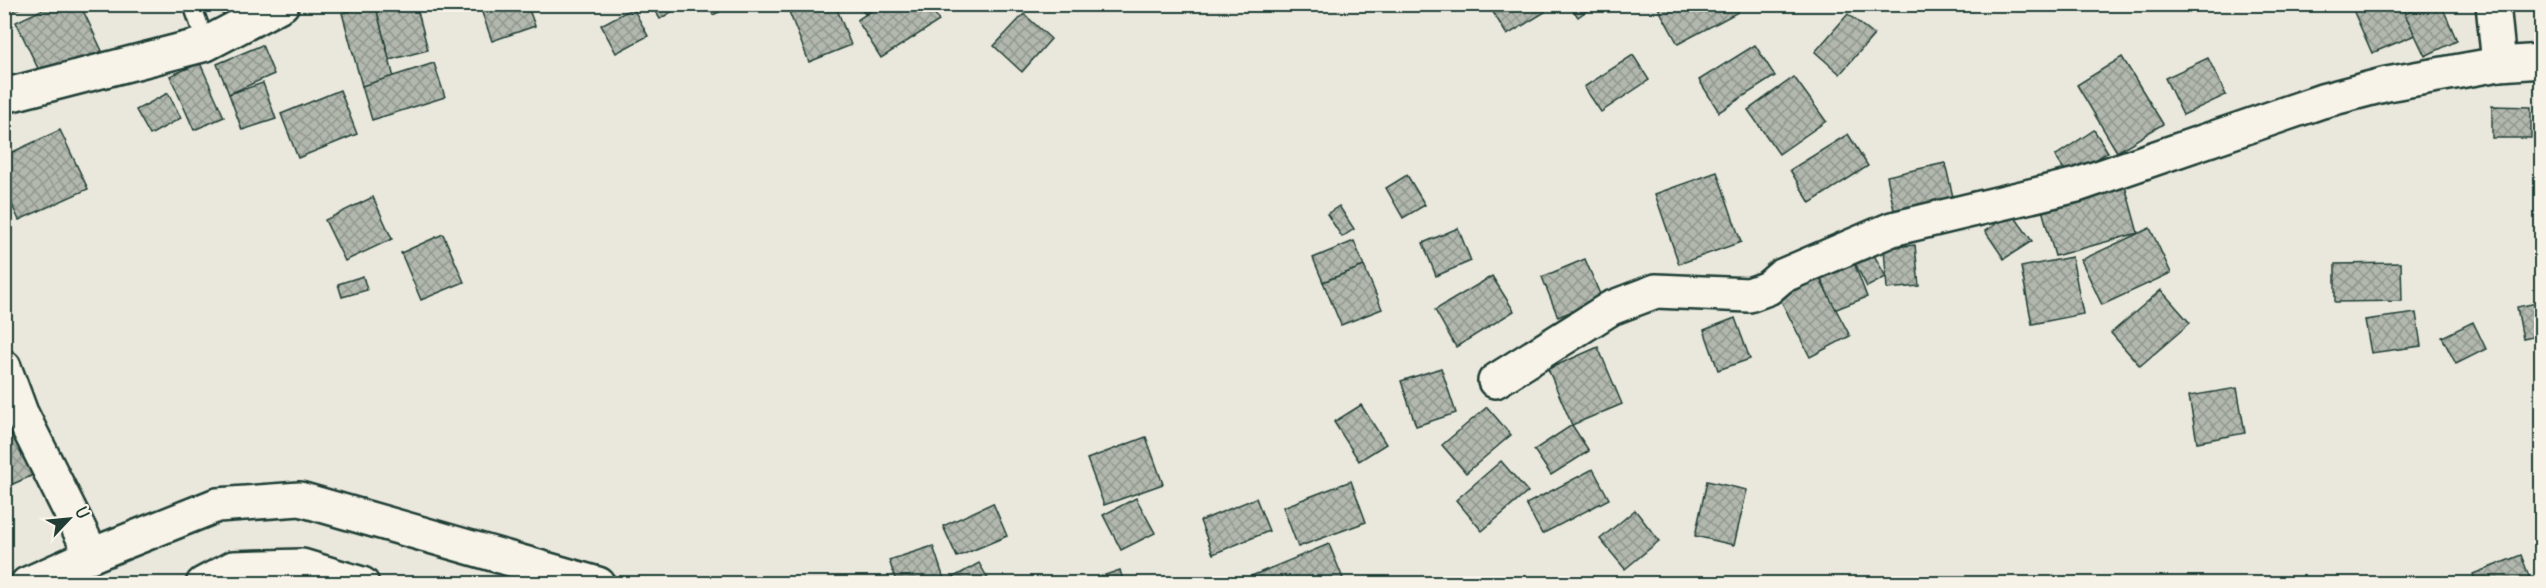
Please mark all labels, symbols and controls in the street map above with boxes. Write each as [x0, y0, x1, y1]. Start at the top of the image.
north arrow [39, 489, 99, 549]
text: U [71, 503, 94, 522]

